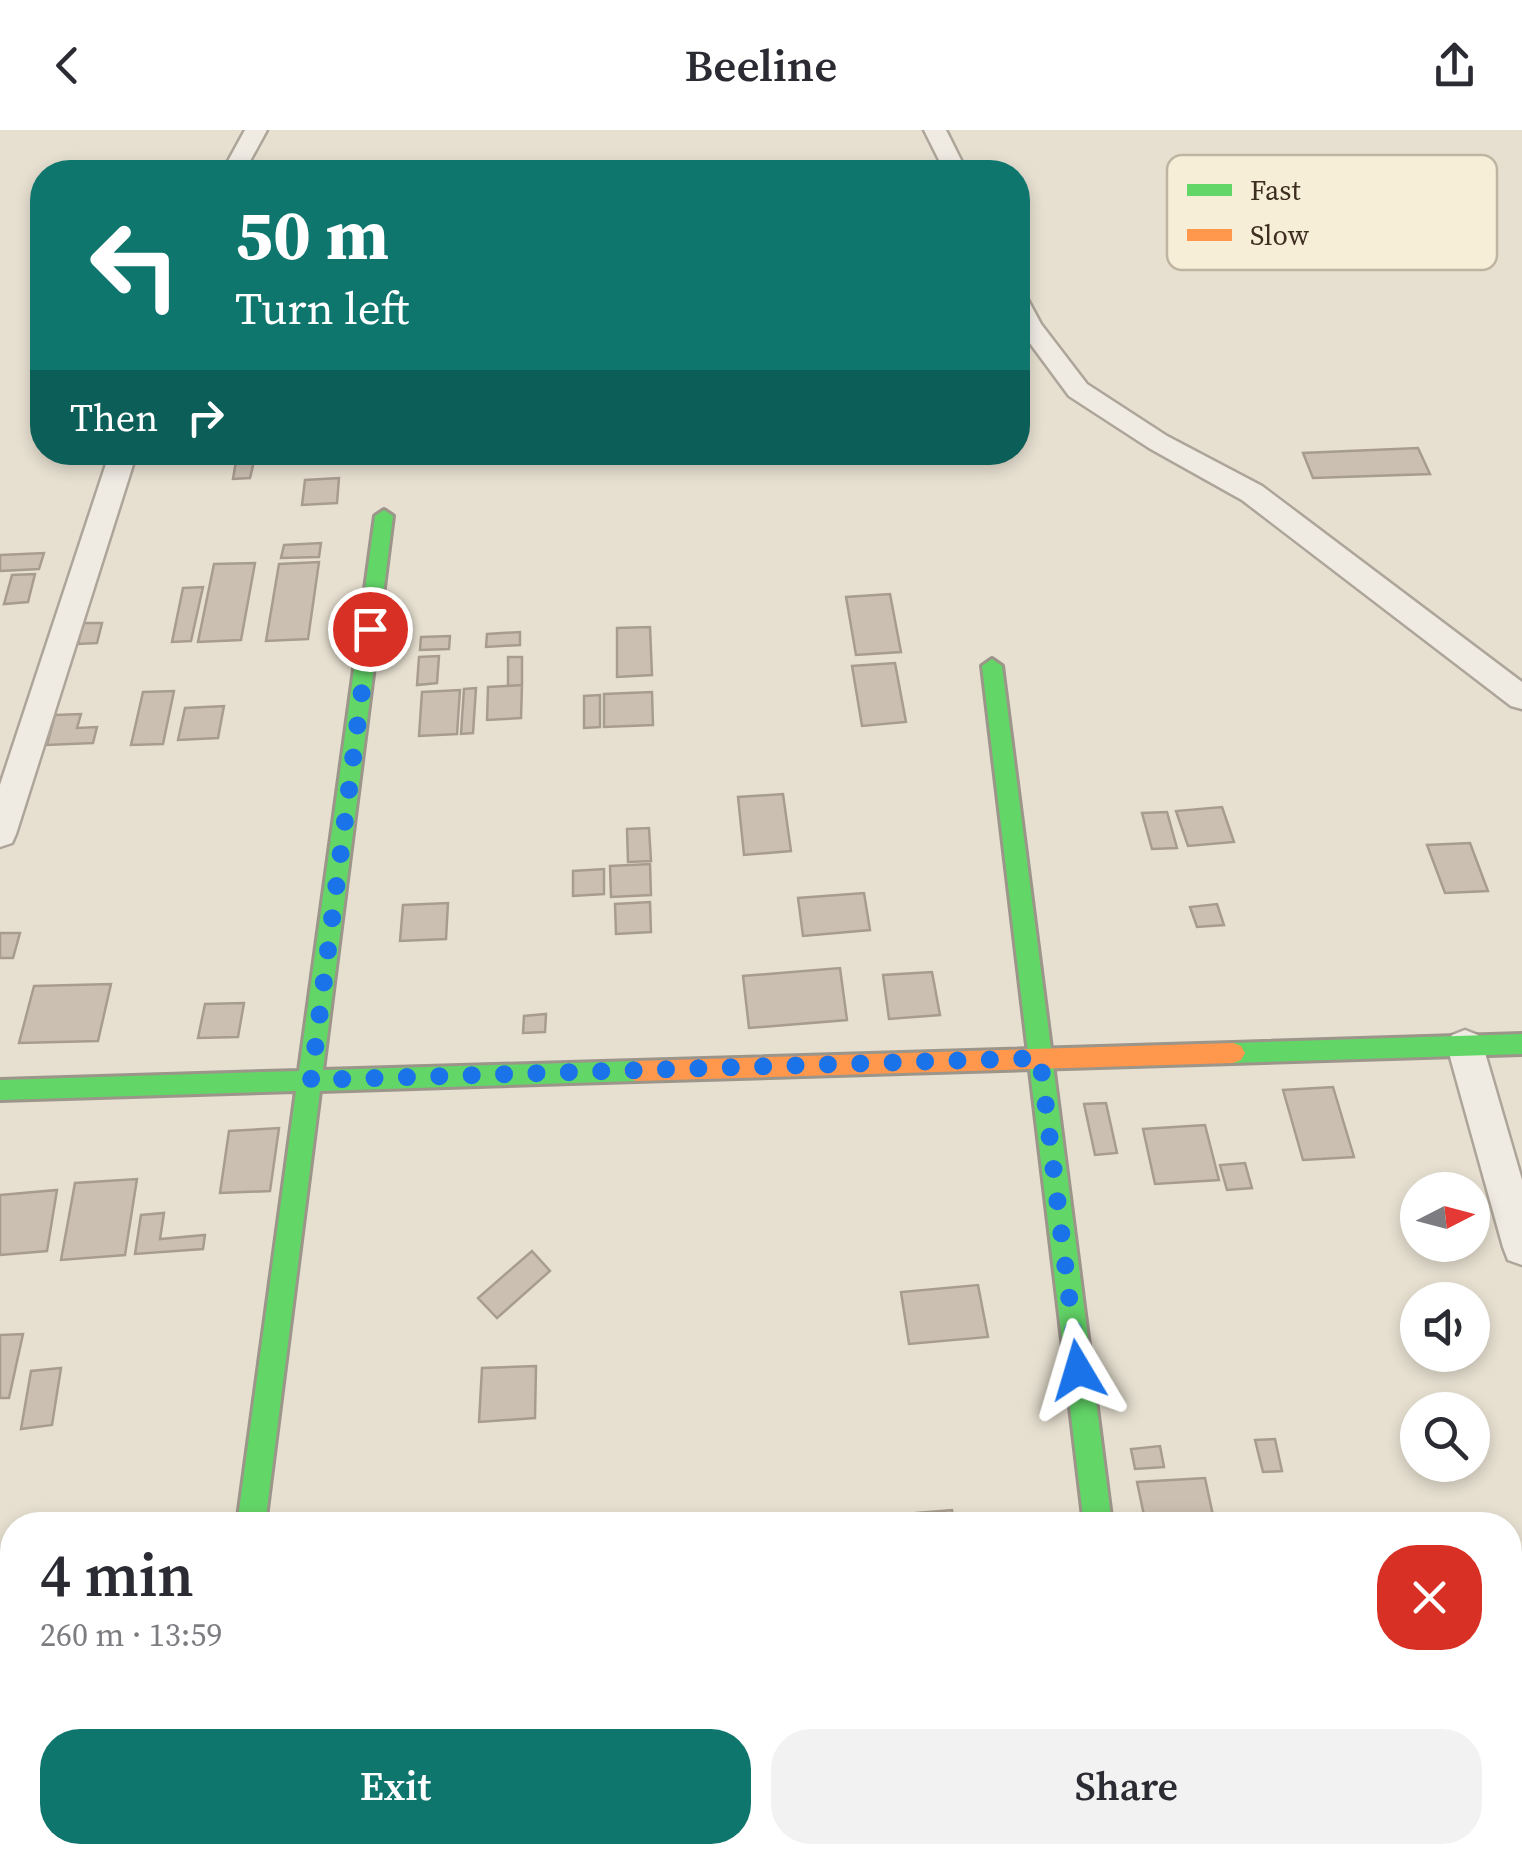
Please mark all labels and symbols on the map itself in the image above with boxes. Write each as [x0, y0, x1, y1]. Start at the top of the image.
legend [1167, 155, 1497, 270]
text: Fast [1250, 171, 1301, 209]
text: Slow [1250, 216, 1310, 254]
pin [328, 587, 413, 672]
north arrow [1400, 1172, 1490, 1262]
position arrow [1026, 1318, 1130, 1422]

